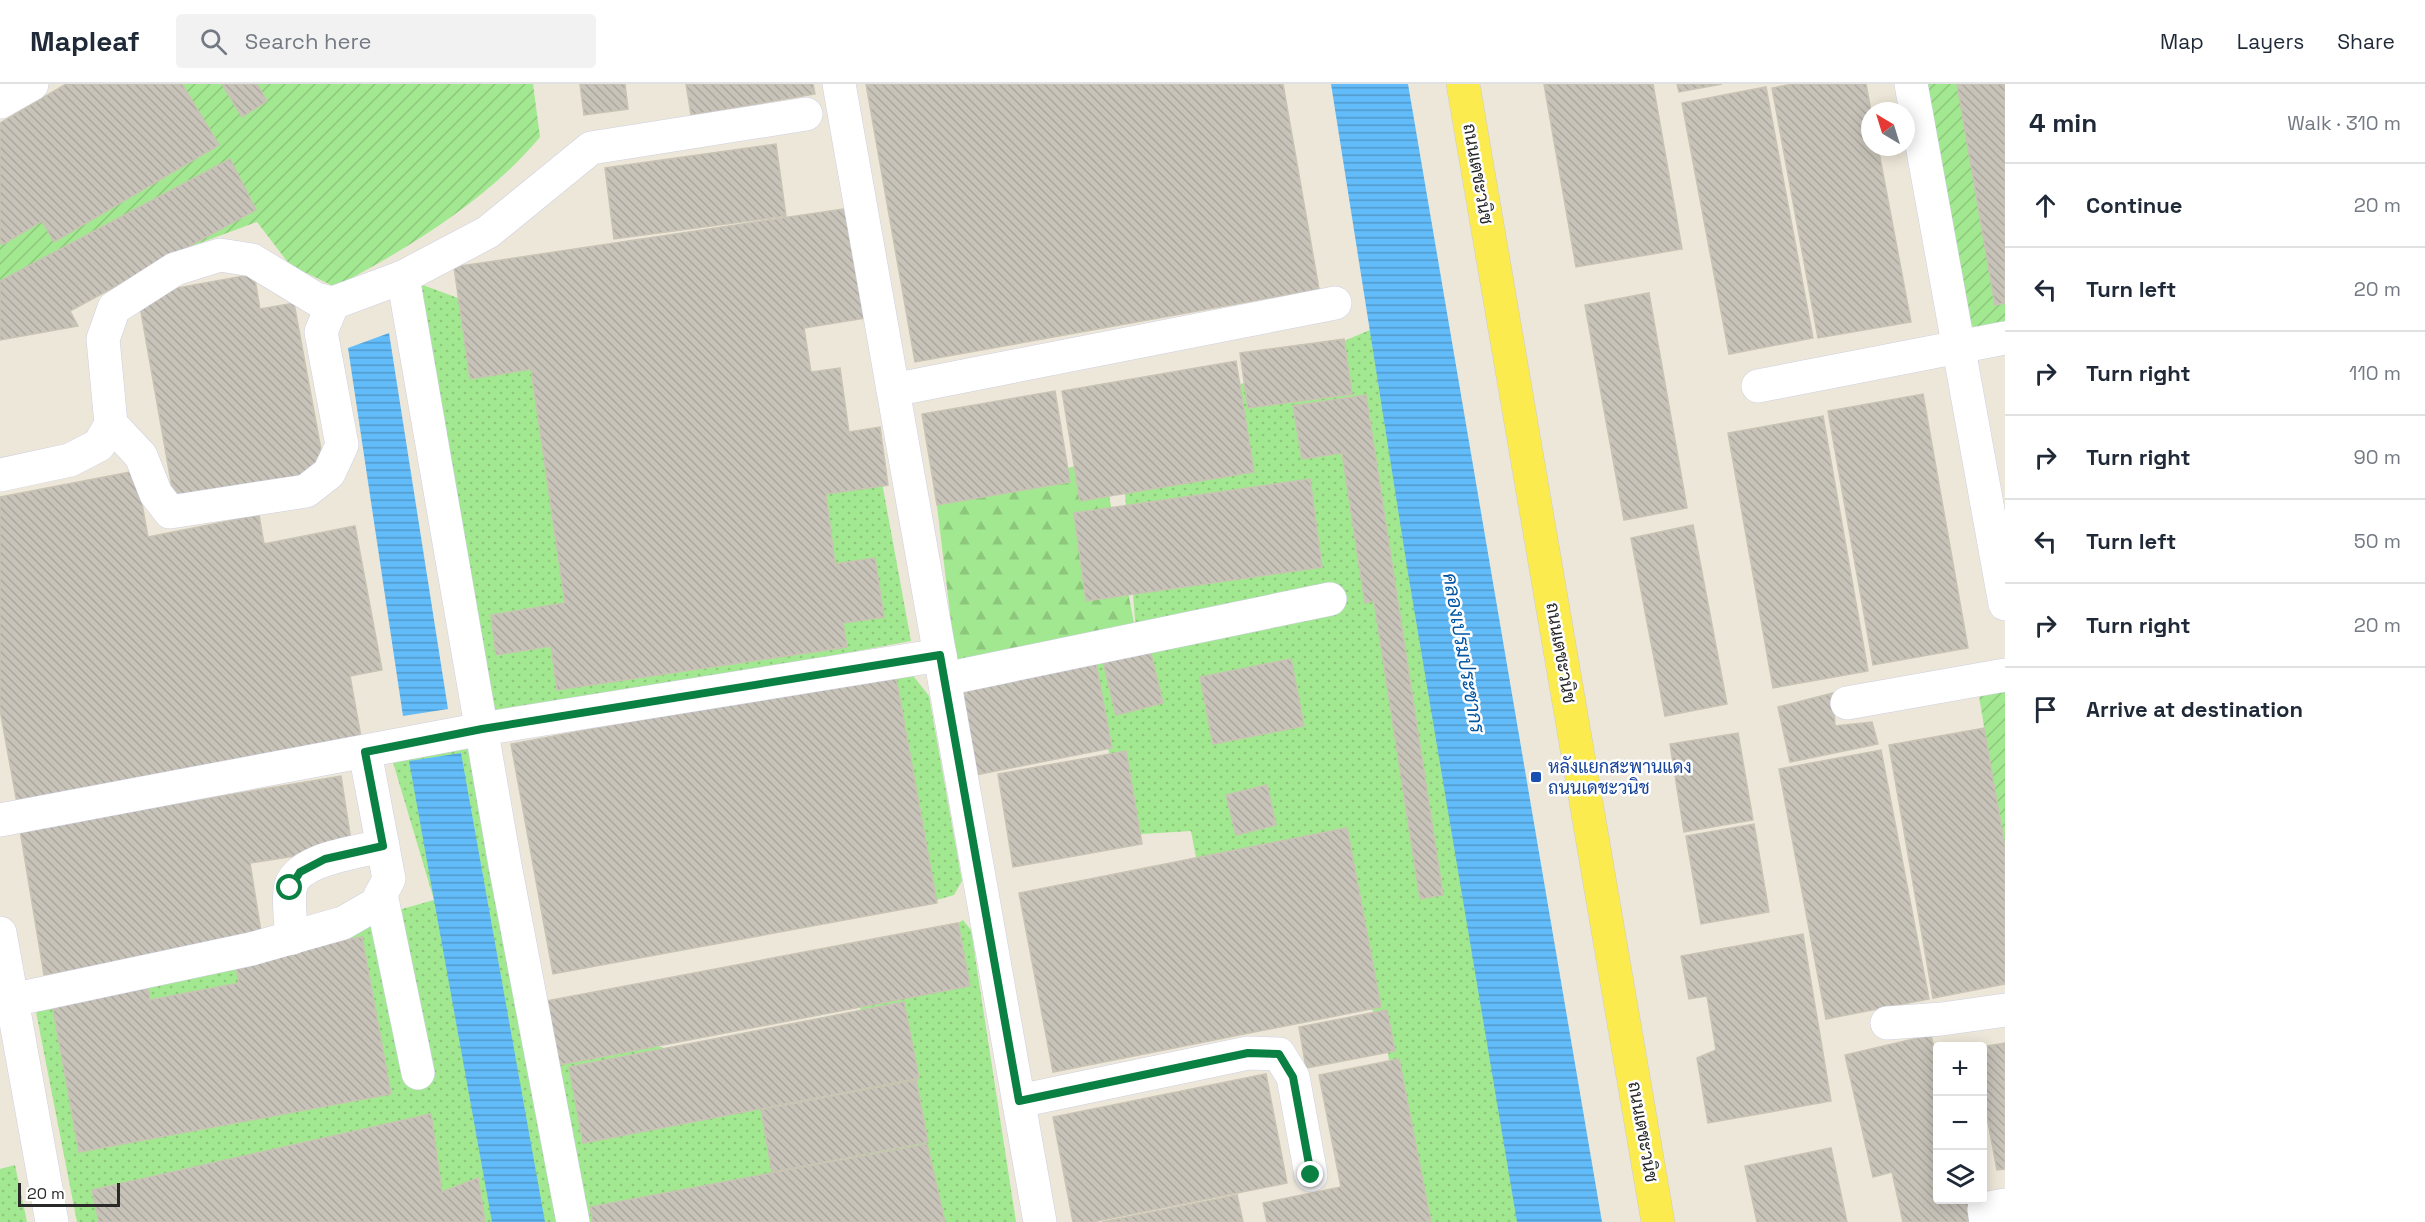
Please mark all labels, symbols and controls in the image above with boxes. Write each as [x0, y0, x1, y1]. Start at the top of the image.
search box [176, 14, 596, 68]
text: Mapleaf [30, 23, 140, 59]
icon: search [197, 25, 230, 58]
text: Search here [245, 27, 372, 55]
text: Map [2160, 28, 2204, 55]
text: Layers [2237, 28, 2304, 55]
text: Share [2337, 28, 2395, 55]
north arrow [1861, 102, 1915, 156]
text: 4 min [2029, 106, 2097, 140]
text: Walk · 310 m [2287, 110, 2401, 136]
street label: ถนนเตชะวนิช [1458, 122, 1499, 226]
icon: ahead [2029, 189, 2062, 222]
text: Continue [2086, 191, 2182, 219]
text: 20 m [2354, 192, 2401, 218]
icon: left [2029, 273, 2062, 306]
text: Turn left [2086, 275, 2176, 303]
text: 20 m [2354, 276, 2401, 302]
icon: right [2029, 357, 2062, 390]
text: Turn right [2086, 359, 2191, 387]
text: 110 m [2349, 360, 2401, 386]
icon: right [2029, 441, 2062, 474]
text: Turn right [2086, 443, 2191, 471]
text: 90 m [2354, 444, 2401, 470]
icon: left [2029, 525, 2062, 558]
text: Turn left [2086, 527, 2176, 555]
text: 50 m [2354, 528, 2401, 554]
water label: คลองเปรมประชากร [1437, 571, 1491, 736]
street label: ถนนเตชะวนิช [1541, 601, 1582, 705]
icon: right [2029, 609, 2062, 642]
text: Turn right [2086, 611, 2191, 639]
text: 20 m [2354, 612, 2401, 638]
icon: arrive [2029, 693, 2062, 726]
text: Arrive at destination [2086, 695, 2303, 723]
place label: หลังแยกสะพานแดง ถนนเดชะวนิช [1548, 755, 1692, 799]
marker: หลังแยกสะพานแดง ถนนเดชะวนิช [1529, 770, 1543, 784]
route start [276, 874, 302, 900]
map controls [1933, 1042, 1987, 1204]
button: + [1933, 1042, 1987, 1096]
street label: ถนนเตชะวนิช [1623, 1080, 1664, 1184]
button: − [1933, 1096, 1987, 1150]
button: layers [1933, 1150, 1987, 1204]
route end [1297, 1161, 1323, 1187]
scale bar [18, 1180, 120, 1208]
text: 20 m [27, 1183, 65, 1204]

